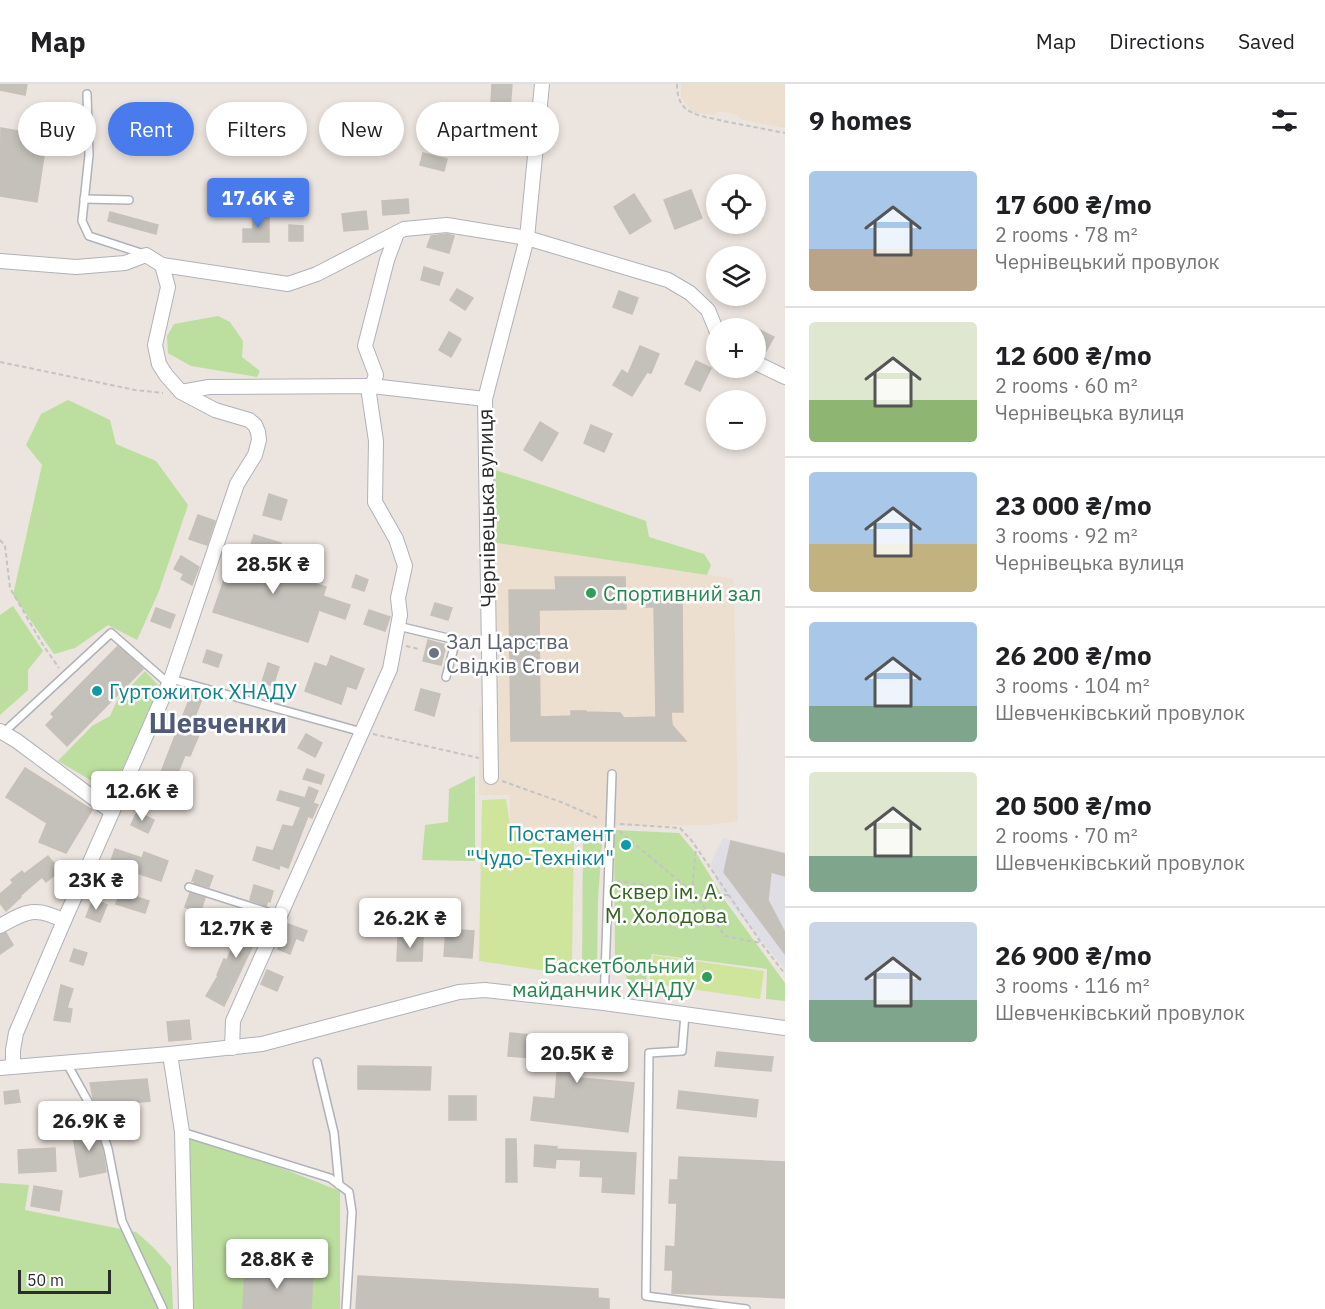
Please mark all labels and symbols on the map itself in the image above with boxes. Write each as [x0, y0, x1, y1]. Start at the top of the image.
pin: 17.6K ₴ [203, 178, 313, 229]
street label: Чернівецька вулиця [470, 408, 502, 608]
pin: 28.5K ₴ [218, 544, 328, 595]
place label: Спортивний зал [603, 579, 761, 607]
marker: Спортивний зал [584, 586, 598, 600]
place label: Зал Царства Свідків Єгови [446, 627, 580, 679]
marker: Зал Царства Свідків Єгови [427, 646, 441, 660]
place label: Гуртожиток ХНАДУ [109, 677, 298, 705]
marker: Гуртожиток ХНАДУ [90, 684, 104, 698]
district label: Шевченки [149, 705, 287, 740]
pin: 12.6K ₴ [87, 771, 197, 822]
place label: Постамент "Чудо-Техніки" [466, 819, 614, 871]
marker: Постамент "Чудо-Техніки" [619, 838, 633, 852]
pin: 23K ₴ [54, 860, 138, 911]
park label: Сквер ім. А. М. Холодова [605, 877, 727, 929]
pin: 26.2K ₴ [355, 898, 465, 949]
pin: 12.7K ₴ [181, 908, 291, 959]
place label: Баскетбольний майданчик ХНАДУ [512, 951, 695, 1003]
marker: Баскетбольний майданчик ХНАДУ [700, 970, 714, 984]
pin: 20.5K ₴ [522, 1033, 632, 1084]
pin: 26.9K ₴ [34, 1101, 144, 1152]
pin: 28.8K ₴ [222, 1239, 332, 1290]
scale bar [18, 1267, 111, 1294]

